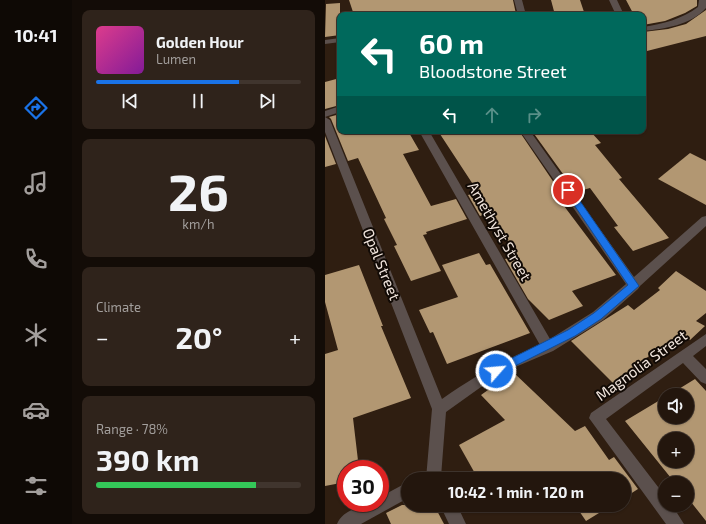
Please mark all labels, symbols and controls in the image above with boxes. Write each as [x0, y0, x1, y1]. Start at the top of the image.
text: 10:41 [14, 24, 58, 46]
text: 60 m [419, 26, 484, 60]
icon: left [353, 28, 405, 80]
text: Golden Hour [156, 33, 244, 51]
text: Lumen [156, 51, 196, 67]
text: Bloodstone Street [419, 60, 567, 82]
icon: previous [119, 90, 141, 112]
icon: pause [187, 90, 209, 112]
icon: next [256, 90, 278, 112]
icon: directions [22, 94, 50, 122]
icon: left [439, 104, 461, 126]
icon: ahead [481, 104, 503, 126]
icon: right [523, 104, 545, 126]
text: 26 [168, 159, 229, 221]
icon: music [22, 169, 50, 197]
pin [551, 173, 585, 207]
street label: Amethyst Street [464, 178, 536, 284]
icon: arrive [557, 179, 579, 201]
text: km/h [182, 216, 215, 232]
street label: Opal Street [359, 225, 405, 303]
icon: phone [22, 245, 50, 273]
text: Climate [96, 299, 141, 315]
text: 20° [176, 319, 222, 355]
icon: climate [22, 321, 50, 349]
text: − [96, 324, 109, 350]
text: + [289, 324, 301, 350]
street label: Magnolia Street [592, 326, 690, 404]
position arrow [475, 350, 517, 392]
map controls [658, 388, 694, 512]
button: sound [658, 388, 694, 424]
icon: car [22, 396, 50, 424]
text: Range · 78% [96, 421, 168, 437]
button: + [658, 432, 694, 468]
text: 390 km [96, 441, 199, 477]
speed limit sign: 30 [337, 460, 389, 512]
icon: filters [22, 472, 50, 500]
button: − [658, 476, 694, 512]
text: 10:42 · 1 min · 120 m [448, 483, 584, 501]

